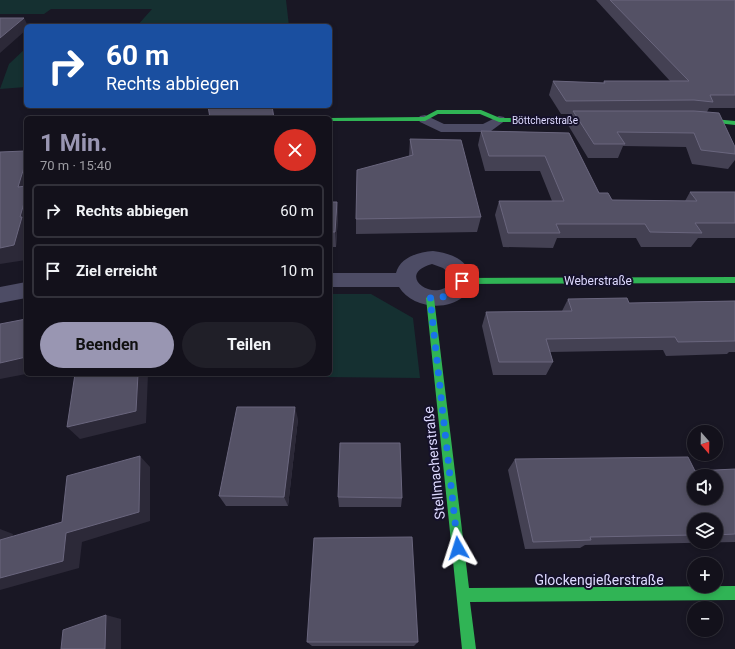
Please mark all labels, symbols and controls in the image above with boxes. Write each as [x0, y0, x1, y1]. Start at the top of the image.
text: 60 m [106, 39, 169, 72]
icon: right [40, 40, 92, 92]
text: Rechts abbiegen [106, 73, 239, 94]
street label: Böttcherstraße [512, 115, 578, 126]
text: 1 Min. [40, 129, 108, 157]
button: close [274, 129, 316, 171]
text: 70 m · 15:40 [40, 158, 111, 173]
icon: right [42, 200, 64, 222]
text: Rechts abbiegen [76, 202, 189, 220]
text: 60 m [280, 202, 314, 220]
icon: arrive [42, 260, 64, 282]
text: Ziel erreicht [76, 262, 157, 280]
text: 10 m [280, 262, 314, 280]
pin [445, 264, 479, 298]
icon: arrive [451, 270, 473, 292]
street label: Weberstraße [564, 274, 632, 288]
button: Beenden [40, 322, 174, 368]
button: Teilen [182, 322, 316, 368]
street label: Stellmacherstraße [420, 406, 448, 520]
north arrow [687, 425, 723, 461]
map controls [687, 425, 723, 637]
button: sound [687, 469, 723, 505]
button: layers [687, 513, 723, 549]
position arrow [437, 527, 479, 569]
button: + [687, 557, 723, 593]
street label: Glockengießerstraße [534, 572, 664, 588]
button: − [687, 601, 723, 637]

